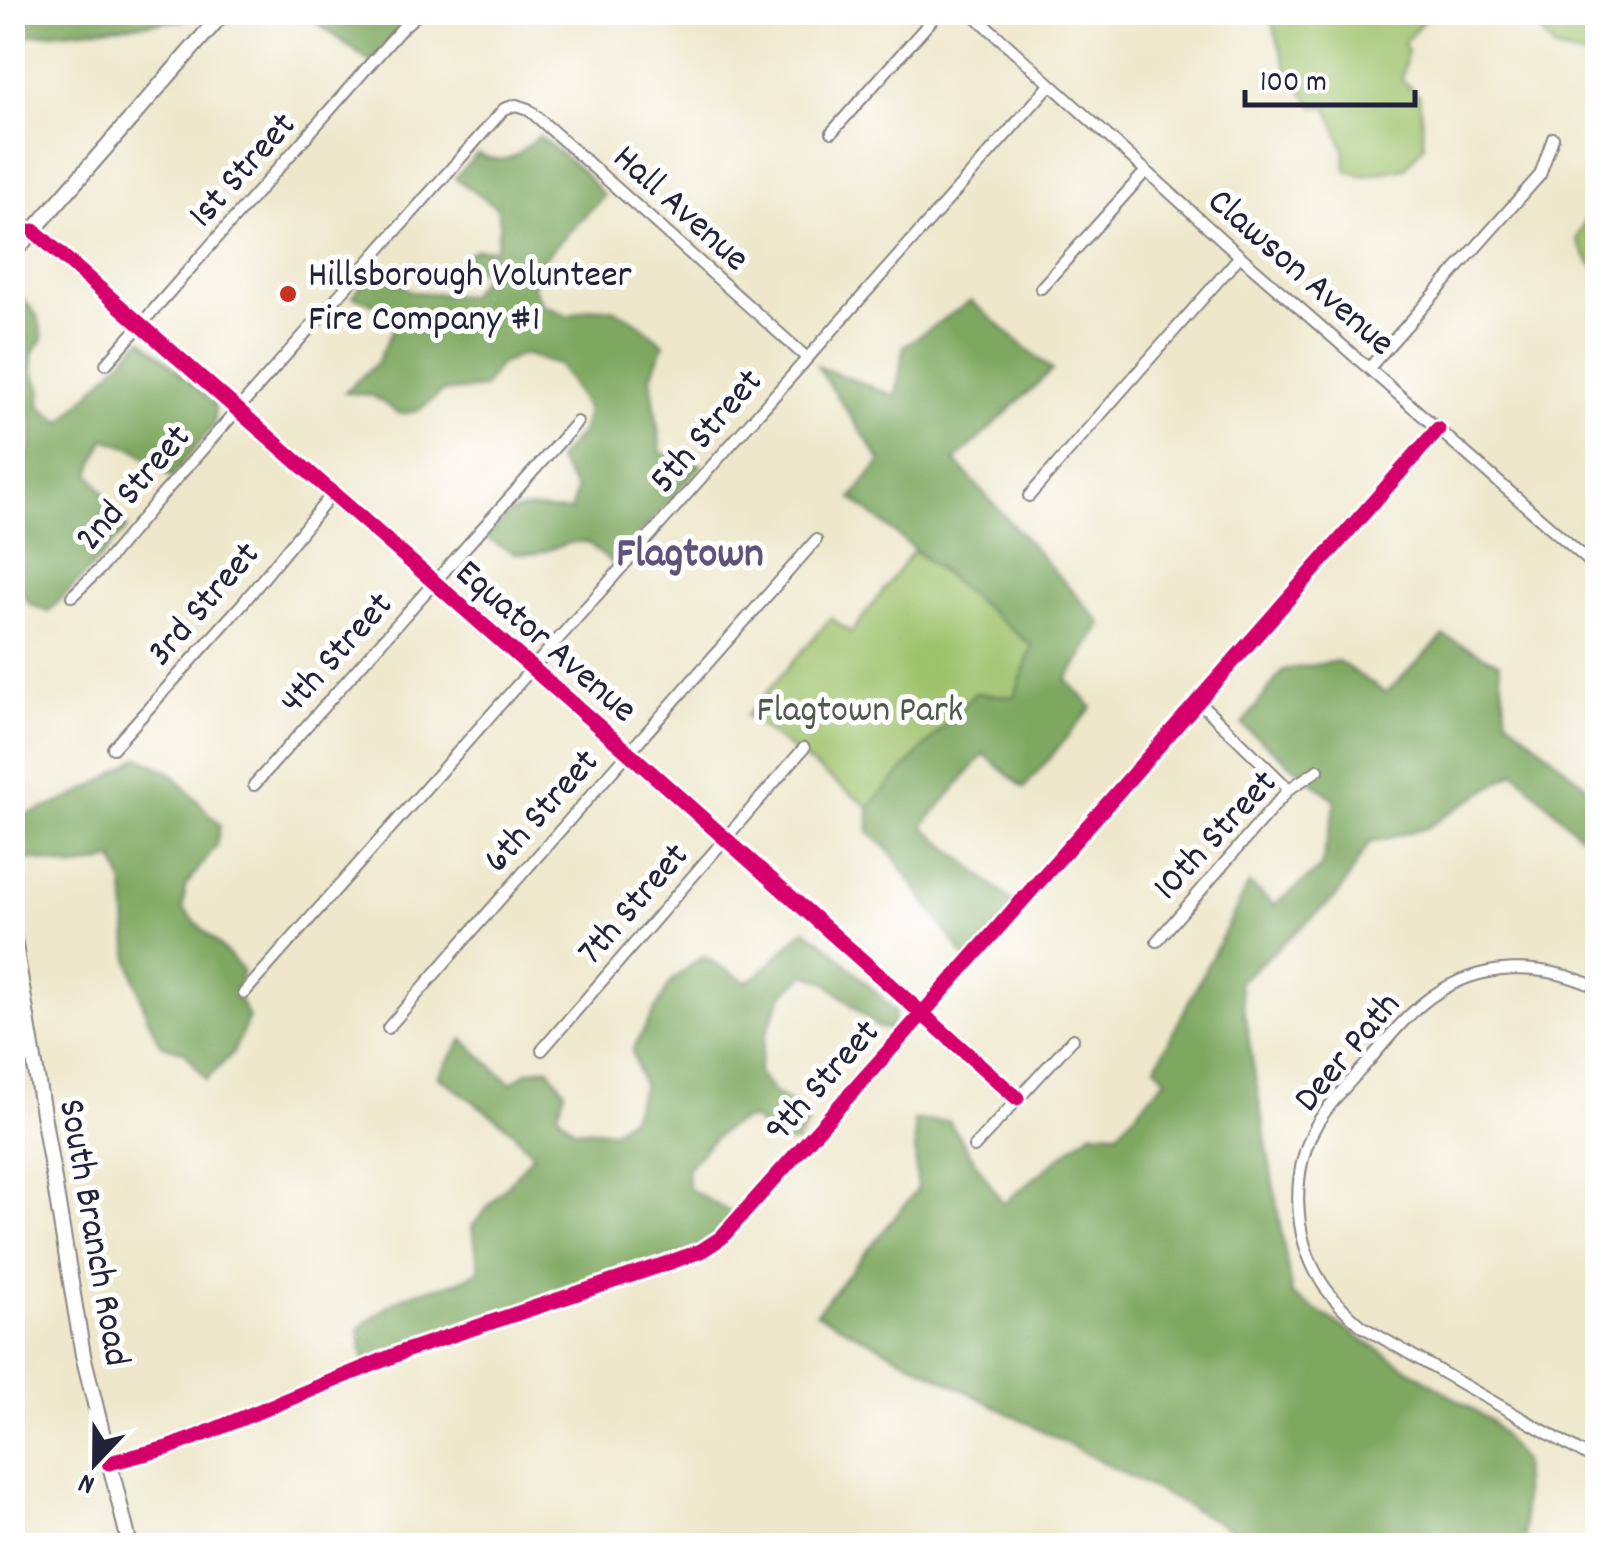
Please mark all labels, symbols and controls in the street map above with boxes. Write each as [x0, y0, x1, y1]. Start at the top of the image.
scale bar [1245, 45, 1415, 107]
text: 100 m [1260, 63, 1327, 106]
street label: 1st Street [177, 101, 311, 242]
street label: Hall Avenue [598, 133, 760, 287]
street label: Clawson Avenue [1193, 177, 1405, 371]
place label: Hillsborough Volunteer Fire Company #1 [308, 250, 632, 349]
marker: Hillsborough Volunteer Fire Company #1 [277, 283, 299, 305]
street label: 5th Street [638, 358, 778, 507]
street label: 2nd Street [64, 414, 206, 565]
district label: Flagtown [616, 527, 764, 587]
street label: 3rd Street [135, 531, 275, 680]
street label: Equator Avenue [441, 548, 648, 738]
street label: 4th Street [268, 581, 408, 728]
park label: Flagtown Park [757, 685, 963, 740]
street label: 6th Street [472, 738, 614, 887]
street label: 10th Street [1142, 759, 1292, 915]
street label: 7th Street [566, 832, 704, 979]
street label: Deer Path [1282, 981, 1416, 1126]
street label: 9th Street [754, 1009, 895, 1157]
street label: South Branch Road [41, 1095, 142, 1371]
north arrow [45, 1413, 145, 1513]
text: N [74, 1460, 101, 1503]

